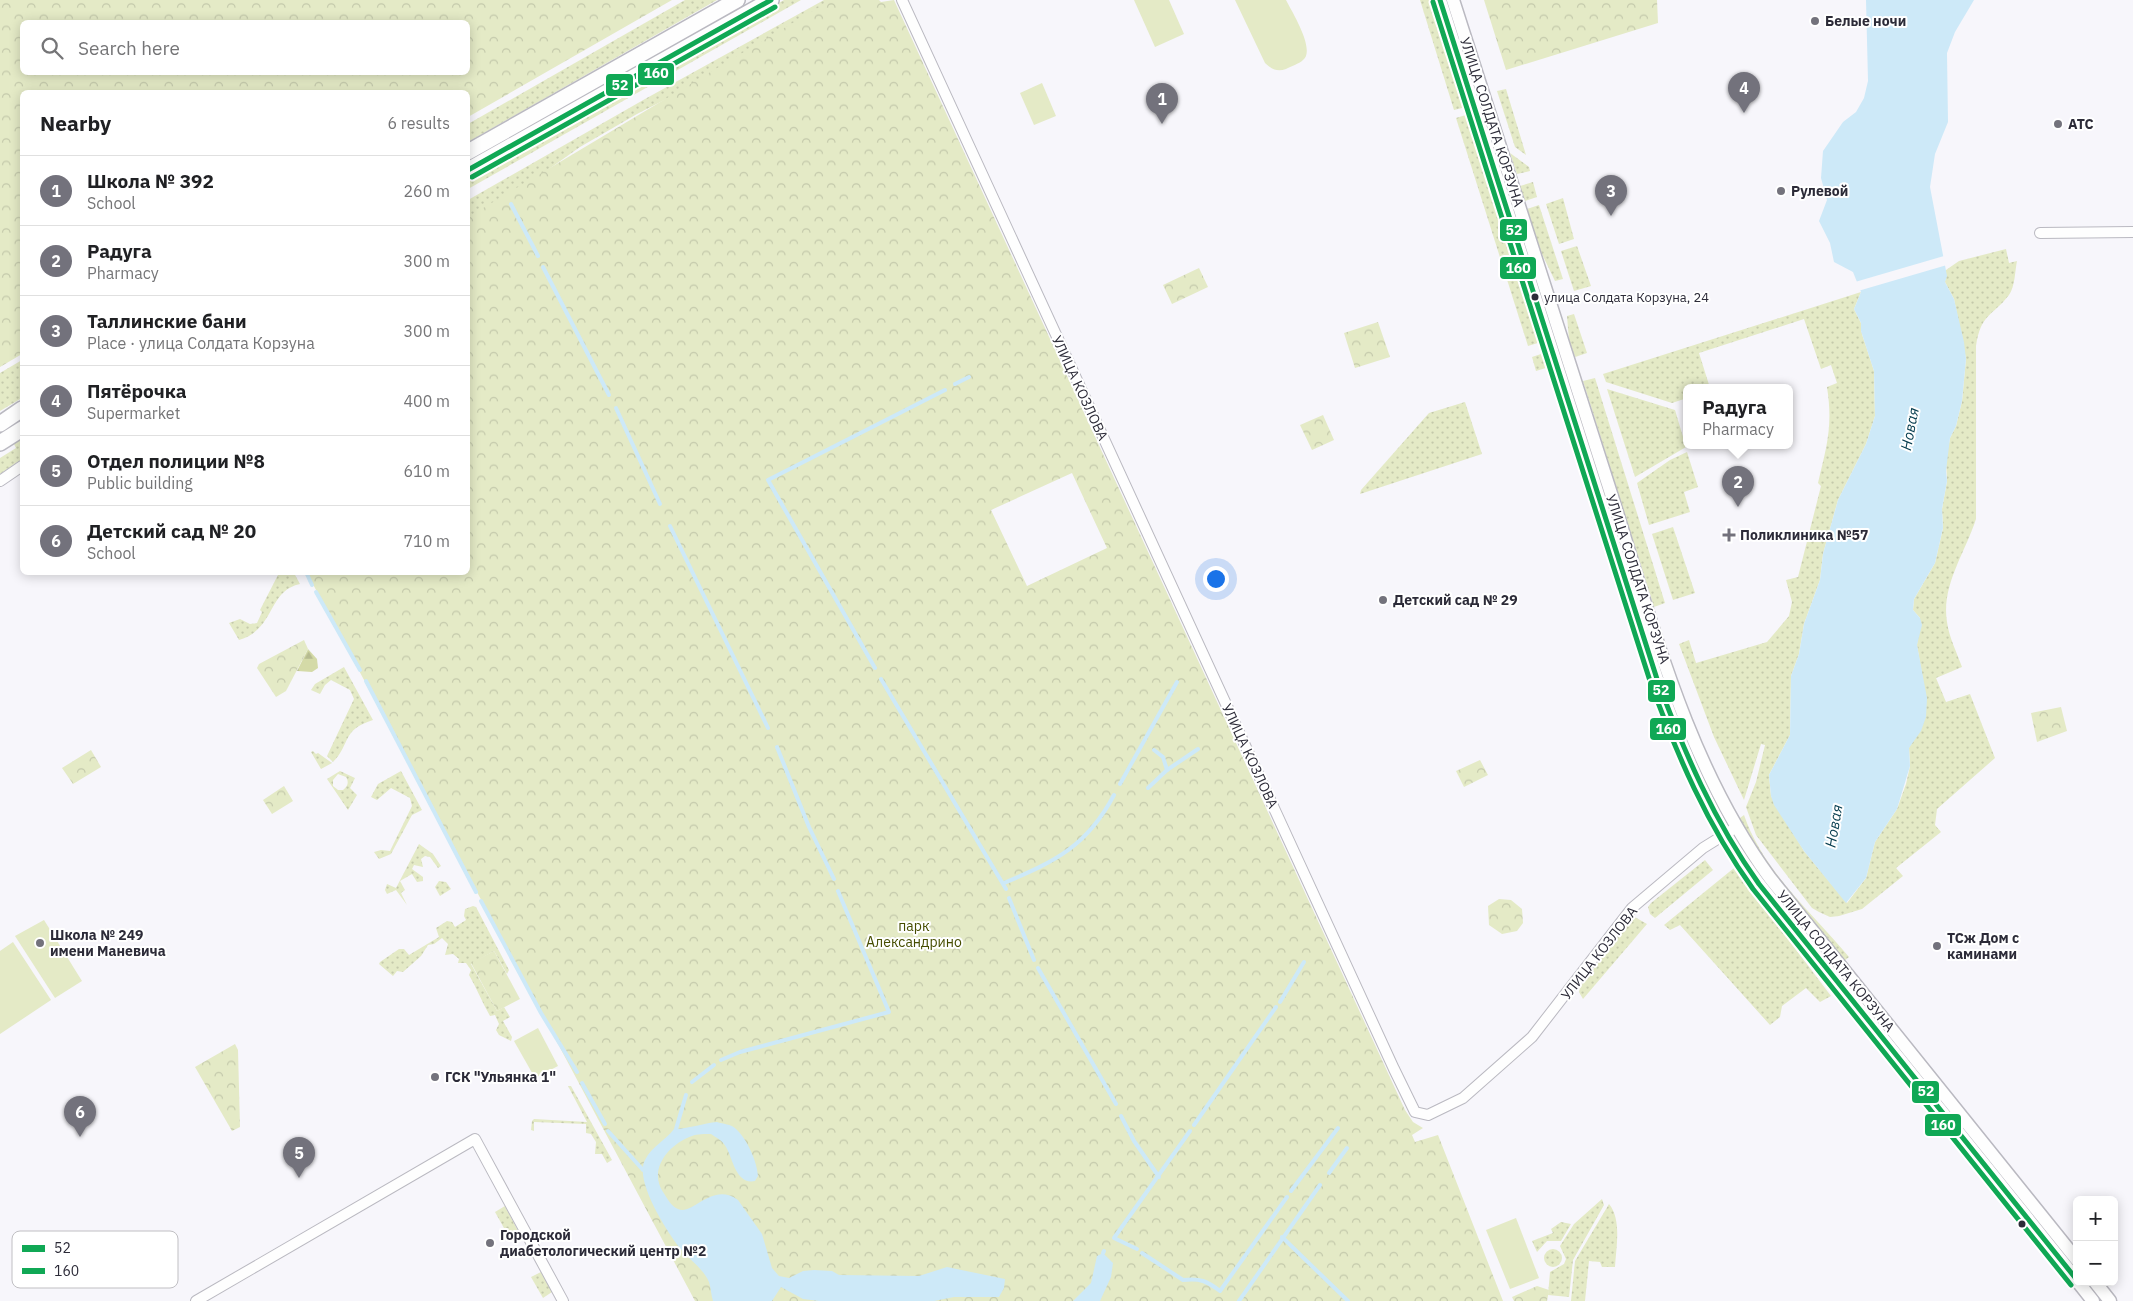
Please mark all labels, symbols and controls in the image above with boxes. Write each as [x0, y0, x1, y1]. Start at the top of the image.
place label: Белые ночи [1825, 12, 1906, 30]
marker: Белые ночи [1809, 15, 1821, 27]
search box [20, 20, 470, 75]
icon: search [38, 34, 66, 62]
street label: УЛИЦА СОЛДАТА КОРЗУНА [1456, 35, 1528, 209]
text: Search here [78, 36, 180, 60]
line badge: 160 [637, 62, 675, 86]
text: 160 [643, 64, 669, 82]
pin: 4 [1728, 72, 1760, 113]
line badge: 52 [605, 73, 634, 97]
text: 52 [612, 76, 628, 94]
pin: 1 [1146, 83, 1178, 124]
text: Nearby [40, 109, 111, 137]
text: 6 results [387, 113, 450, 133]
place label: АТС [2068, 115, 2094, 133]
marker: АТС [2052, 118, 2064, 130]
text: Школа № 392 [87, 169, 214, 193]
pin: 3 [1595, 175, 1627, 216]
text: 1 [51, 181, 61, 201]
text: 260 m [403, 181, 450, 201]
place label: Рулевой [1791, 182, 1848, 200]
marker: Рулевой [1775, 185, 1787, 197]
text: School [87, 193, 136, 213]
line badge: 52 [1499, 218, 1528, 242]
text: 52 [1506, 221, 1522, 239]
text: Радуга [87, 239, 152, 263]
text: 2 [51, 251, 61, 271]
text: 300 m [403, 251, 450, 271]
line badge: 160 [1499, 256, 1537, 280]
text: 160 [1505, 259, 1531, 277]
text: Pharmacy [87, 263, 159, 283]
place label: улица Солдата Корзуна, 24 [1544, 289, 1709, 306]
marker: улица Солдата Корзуна, 24 [1530, 292, 1540, 302]
text: Таллинские бани [87, 309, 247, 333]
text: 3 [51, 321, 61, 341]
text: 300 m [403, 321, 450, 341]
text: Place · улица Солдата Корзуна [87, 333, 315, 353]
street label: УЛИЦА КОЗЛОВА [1048, 333, 1112, 443]
text: Пятёрочка [87, 379, 187, 403]
popup [1683, 384, 1793, 449]
text: 4 [51, 391, 61, 411]
text: 400 m [403, 391, 450, 411]
text: Радуга [1702, 395, 1767, 419]
text: Supermarket [87, 403, 180, 423]
water label: Новая [1896, 406, 1923, 452]
text: Pharmacy [1702, 419, 1774, 439]
text: Отдел полиции №8 [87, 449, 265, 473]
text: 5 [51, 461, 61, 481]
text: 610 m [403, 461, 450, 481]
pin: 2 [1722, 466, 1754, 507]
text: Public building [87, 473, 193, 493]
street label: УЛИЦА СОЛДАТА КОРЗУНА [1602, 492, 1674, 666]
text: Детский сад № 20 [87, 519, 256, 543]
place label: Поликлиника №57 [1740, 526, 1868, 544]
marker: Поликлиника №57 [1722, 528, 1736, 542]
text: 6 [51, 531, 61, 551]
text: 710 m [403, 531, 450, 551]
text: School [87, 543, 136, 563]
your location [1203, 566, 1229, 592]
place label: Детский сад № 29 [1393, 591, 1518, 609]
marker: Детский сад № 29 [1377, 594, 1389, 606]
line badge: 52 [1647, 679, 1676, 703]
text: 52 [1653, 681, 1669, 699]
street label: УЛИЦА КОЗЛОВА [1218, 701, 1282, 811]
line badge: 160 [1649, 717, 1687, 741]
text: 160 [1655, 720, 1681, 738]
water label: Новая [1820, 803, 1847, 849]
street label: УЛИЦА СОЛДАТА КОРЗУНА [1773, 886, 1899, 1036]
street label: УЛИЦА КОЗЛОВА [1557, 903, 1641, 1003]
park label: парк Александрино [866, 917, 962, 951]
place label: Школа № 249 имени Маневича [50, 926, 166, 960]
place label: ТСж Дом с каминами [1947, 929, 2019, 963]
marker: Школа № 249 имени Маневича [34, 937, 46, 949]
marker: ТСж Дом с каминами [1931, 940, 1943, 952]
place label: ГСК "Ульянка 1" [445, 1068, 556, 1086]
marker: ГСК "Ульянка 1" [429, 1071, 441, 1083]
line badge: 52 [1911, 1080, 1940, 1104]
text: 52 [1918, 1082, 1934, 1100]
pin: 6 [64, 1096, 96, 1137]
line badge: 160 [1924, 1113, 1962, 1137]
text: 160 [1930, 1116, 1956, 1134]
pin: 5 [283, 1137, 315, 1178]
map controls [2073, 1196, 2118, 1286]
button: + [2073, 1196, 2118, 1241]
unlabelled marker [2017, 1219, 2027, 1229]
place label: Городской диабетологический центр №2 [500, 1226, 706, 1260]
legend [12, 1231, 178, 1288]
marker: Городской диабетологический центр №2 [484, 1237, 496, 1249]
text: 52 [54, 1239, 71, 1257]
button: − [2073, 1241, 2118, 1286]
text: 160 [54, 1262, 79, 1280]

